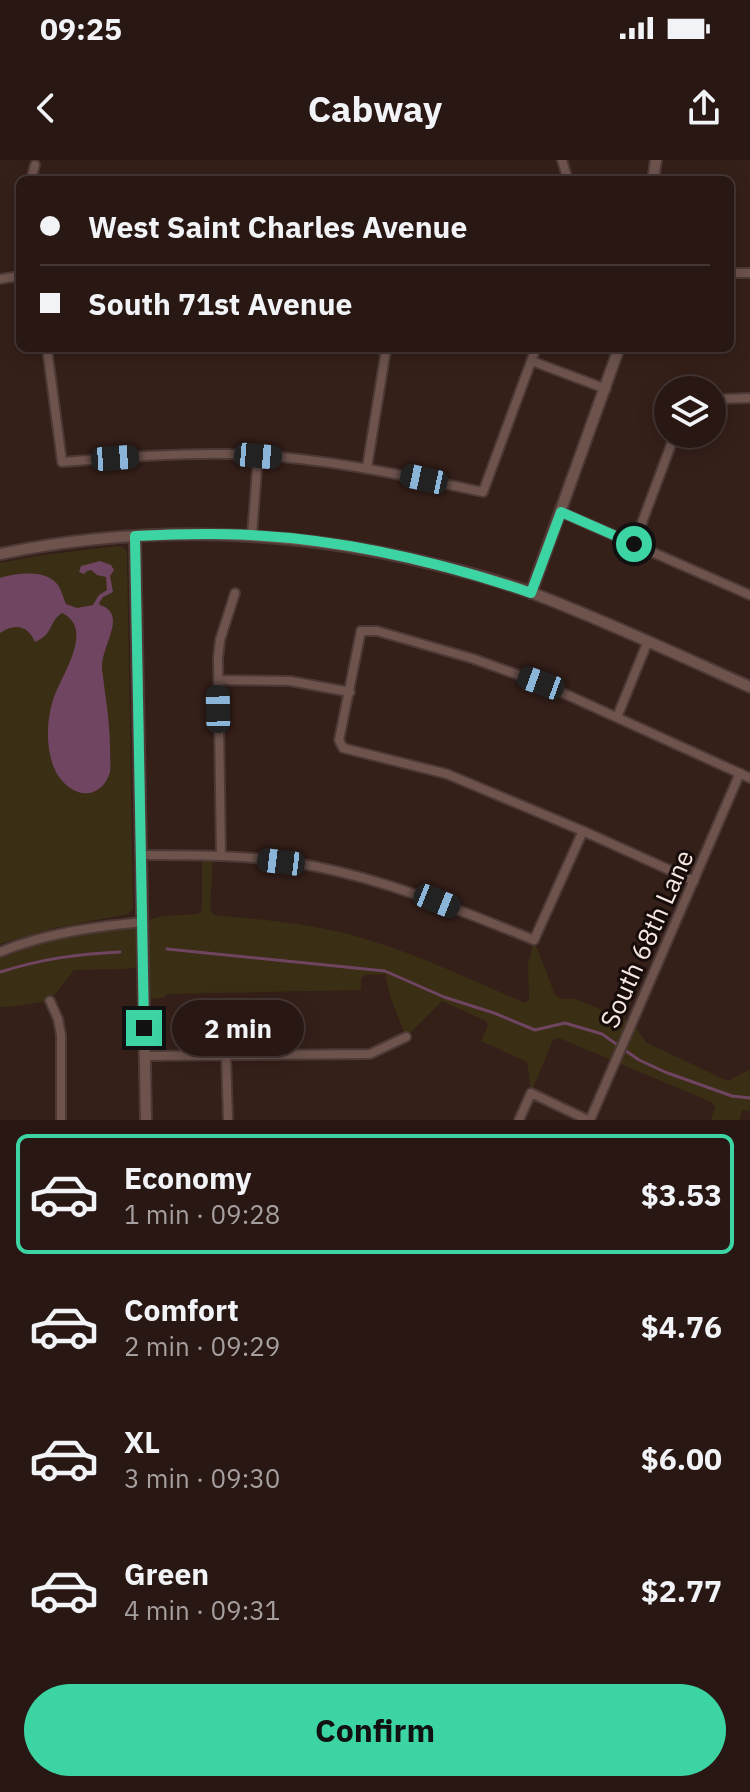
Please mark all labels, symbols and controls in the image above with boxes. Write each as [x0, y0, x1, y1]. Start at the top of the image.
text: 09:25 [40, 9, 122, 48]
text: Cabway [308, 85, 442, 132]
icon: back [24, 86, 68, 130]
icon: share [682, 86, 726, 130]
text: West Saint Charles Avenue [88, 207, 467, 246]
text: South 71st Avenue [88, 284, 352, 323]
map controls [654, 376, 726, 448]
button: layers [654, 376, 726, 448]
car [233, 442, 283, 470]
car [90, 444, 140, 472]
car [398, 462, 450, 496]
route start [616, 526, 652, 562]
car [514, 664, 568, 702]
car [206, 685, 230, 733]
street label: South 68th Lane [592, 844, 701, 1033]
car [256, 847, 306, 877]
car [410, 881, 464, 921]
callout: 2 min [172, 1000, 304, 1056]
route end [126, 1010, 162, 1046]
text: 2 min [204, 1011, 272, 1045]
icon: car [28, 1158, 100, 1230]
text: Economy [124, 1158, 252, 1197]
text: $3.53 [641, 1175, 722, 1214]
text: 1 min · 09:28 [124, 1197, 280, 1231]
icon: car [28, 1290, 100, 1362]
text: Comfort [124, 1290, 239, 1329]
text: $4.76 [641, 1307, 722, 1346]
text: 2 min · 09:29 [124, 1329, 280, 1363]
icon: car [28, 1422, 100, 1494]
text: XL [124, 1422, 160, 1461]
text: $6.00 [641, 1439, 722, 1478]
text: 3 min · 09:30 [124, 1461, 280, 1495]
icon: car [28, 1554, 100, 1626]
text: Green [124, 1554, 209, 1593]
text: $2.77 [641, 1571, 722, 1610]
text: 4 min · 09:31 [124, 1593, 280, 1627]
button: Confirm [24, 1684, 726, 1776]

